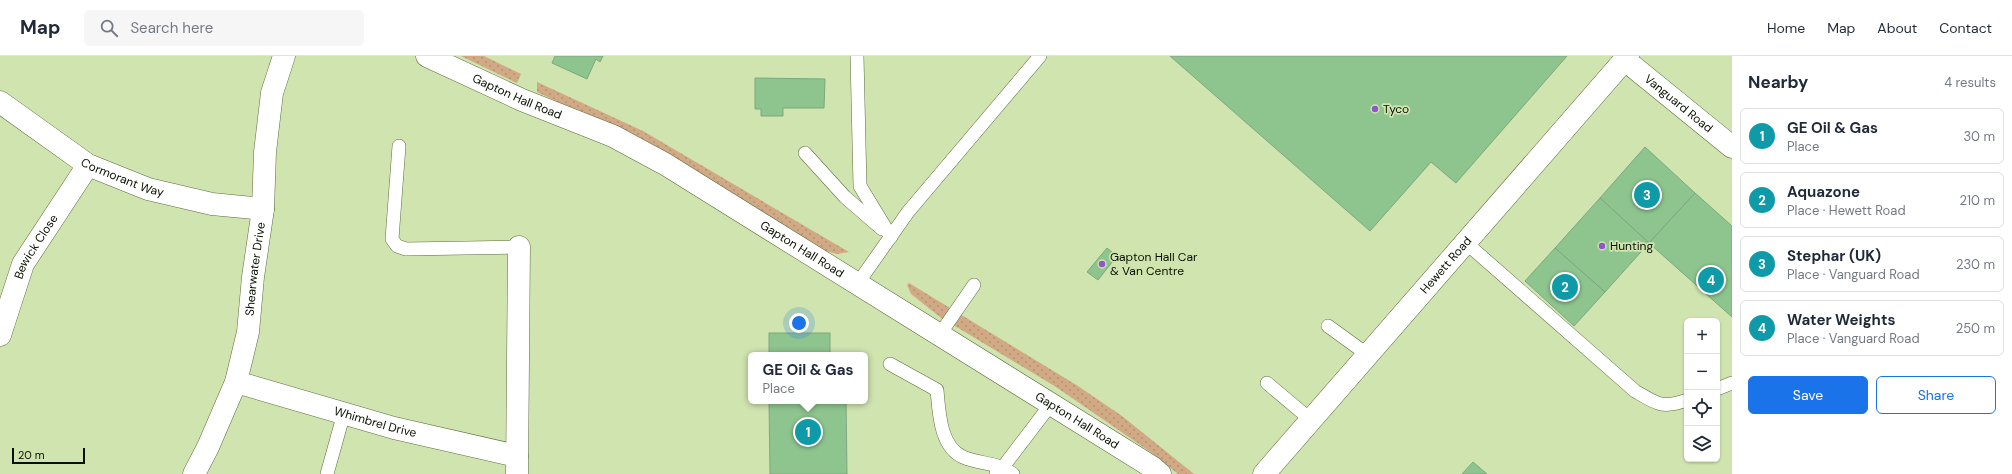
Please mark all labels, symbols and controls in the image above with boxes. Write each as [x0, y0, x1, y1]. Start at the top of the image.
search box [84, 10, 364, 46]
text: Map [20, 15, 60, 40]
icon: search [98, 17, 120, 39]
text: Search here [130, 18, 213, 38]
text: Home [1767, 19, 1805, 37]
text: Map [1827, 19, 1855, 37]
text: About [1877, 19, 1917, 37]
text: Contact [1939, 19, 1992, 37]
street label: Gapton Hall Road [470, 70, 564, 123]
street label: Vanguard Road [1641, 71, 1716, 136]
text: Nearby [1748, 71, 1808, 93]
text: 4 results [1944, 74, 1996, 91]
place label: Tyco [1383, 101, 1409, 117]
marker: Tyco [1370, 104, 1380, 114]
text: GE Oil & Gas [1787, 118, 1878, 138]
text: 1 [1760, 128, 1764, 145]
text: 30 m [1963, 128, 1995, 145]
text: Place [1787, 138, 1819, 155]
street label: Cormorant Way [78, 154, 166, 201]
pin: 3 [1634, 180, 1660, 210]
text: Aquazone [1787, 182, 1860, 202]
text: 2 [1758, 192, 1766, 209]
text: 210 m [1960, 192, 1995, 209]
text: Place · Hewett Road [1787, 202, 1906, 219]
street label: Bewick Close [11, 211, 62, 281]
street label: Gapton Hall Road [757, 217, 847, 281]
street label: Shearwater Drive [241, 221, 269, 317]
street label: Hewett Road [1417, 233, 1475, 297]
place label: Hunting [1610, 238, 1653, 254]
marker: Hunting [1597, 241, 1607, 251]
text: Stephar (UK) [1787, 246, 1881, 266]
place label: Gapton Hall Car & Van Centre [1110, 249, 1198, 279]
text: 3 [1758, 256, 1766, 273]
text: 230 m [1956, 256, 1995, 273]
marker: Gapton Hall Car & Van Centre [1097, 259, 1107, 269]
pin: 4 [1698, 265, 1724, 295]
text: Place · Vanguard Road [1787, 266, 1920, 283]
pin: 2 [1552, 272, 1578, 302]
text: Water Weights [1787, 310, 1895, 330]
your location [789, 313, 809, 333]
map controls [1684, 318, 1720, 462]
button: + [1684, 318, 1720, 354]
text: 4 [1758, 320, 1766, 337]
text: 250 m [1956, 320, 1995, 337]
text: Place · Vanguard Road [1787, 330, 1920, 347]
popup [748, 352, 868, 404]
button: − [1684, 354, 1720, 390]
text: GE Oil & Gas [762, 360, 854, 380]
button: Save [1748, 376, 1868, 414]
button: Share [1876, 376, 1996, 414]
text: Place [762, 380, 795, 397]
street label: Gapton Hall Road [1032, 388, 1122, 453]
button: locate [1684, 390, 1720, 426]
street label: Whimbrel Drive [332, 403, 418, 441]
pin: 1 [795, 417, 821, 447]
button: layers [1684, 426, 1720, 462]
scale bar [12, 446, 85, 465]
text: 20 m [18, 448, 44, 462]

